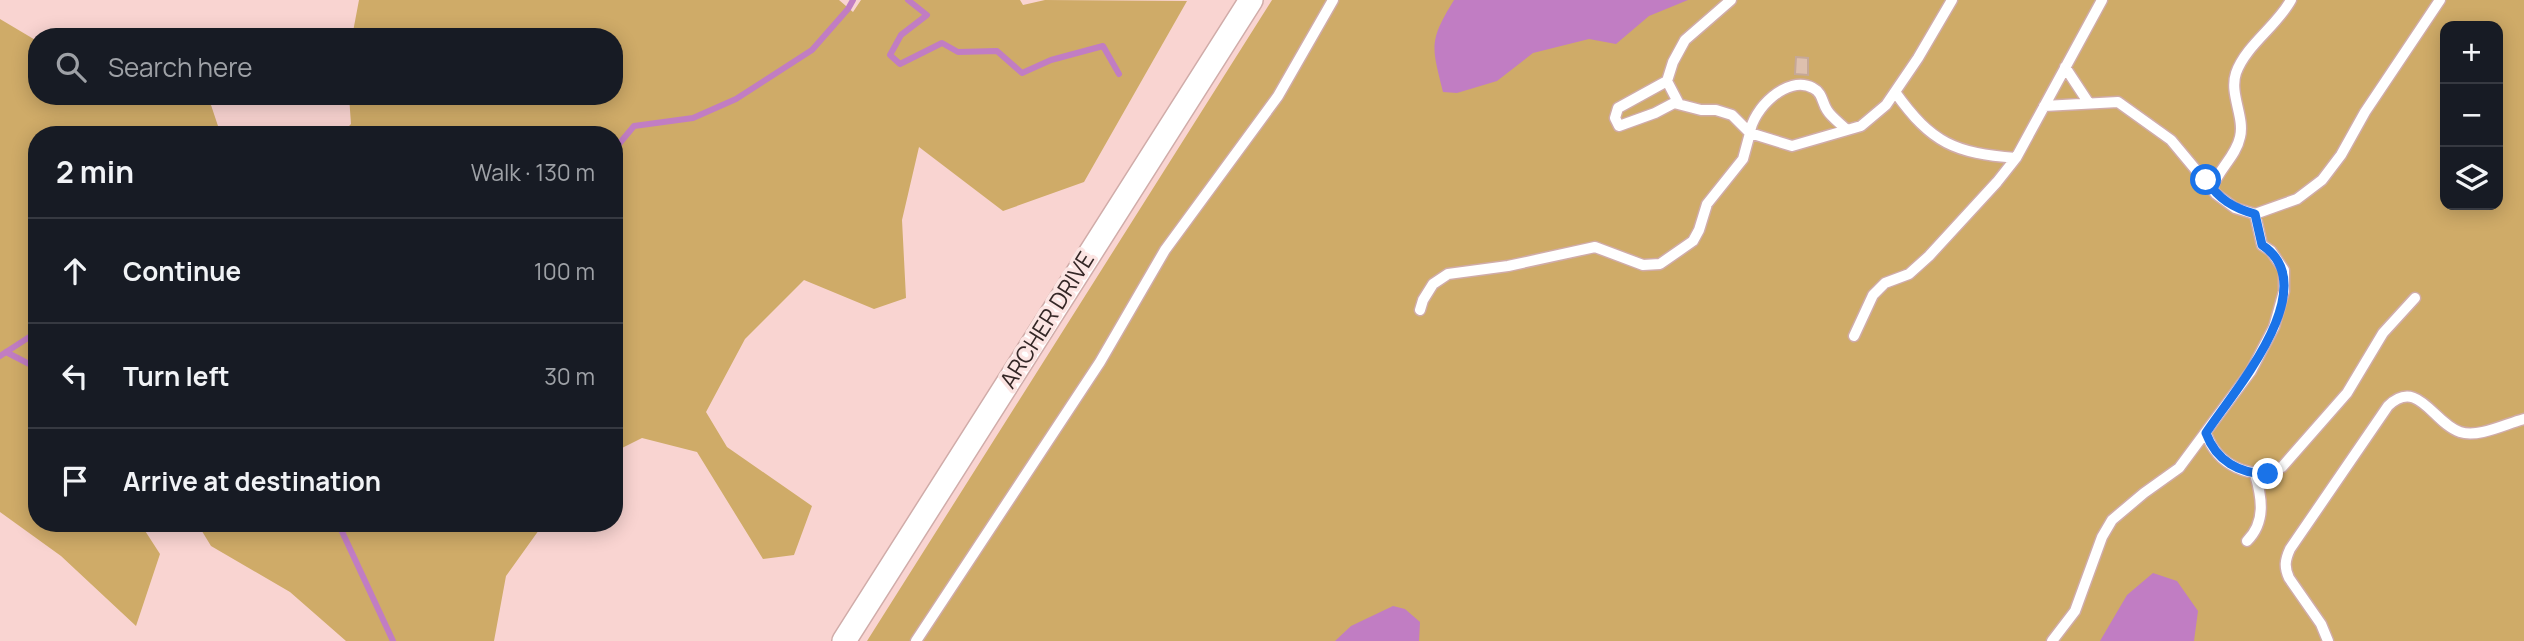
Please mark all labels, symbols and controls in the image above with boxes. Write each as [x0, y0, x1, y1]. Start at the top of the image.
map controls [2440, 21, 2503, 210]
button: + [2440, 21, 2503, 84]
search box [28, 28, 623, 105]
icon: search [52, 48, 90, 86]
text: Search here [108, 49, 253, 85]
button: − [2440, 84, 2503, 147]
button: layers [2440, 147, 2503, 210]
text: 2 min [56, 151, 134, 192]
text: Walk · 130 m [471, 156, 595, 188]
route start [2190, 164, 2221, 195]
street label: ARCHER DRIVE [991, 245, 1101, 394]
icon: ahead [56, 252, 94, 290]
text: Continue [123, 253, 241, 289]
text: 100 m [534, 255, 595, 287]
icon: left [56, 357, 94, 395]
text: Turn left [123, 358, 230, 394]
text: 30 m [544, 360, 595, 392]
route end [2252, 458, 2283, 489]
icon: arrive [56, 462, 94, 500]
text: Arrive at destination [123, 463, 381, 499]

